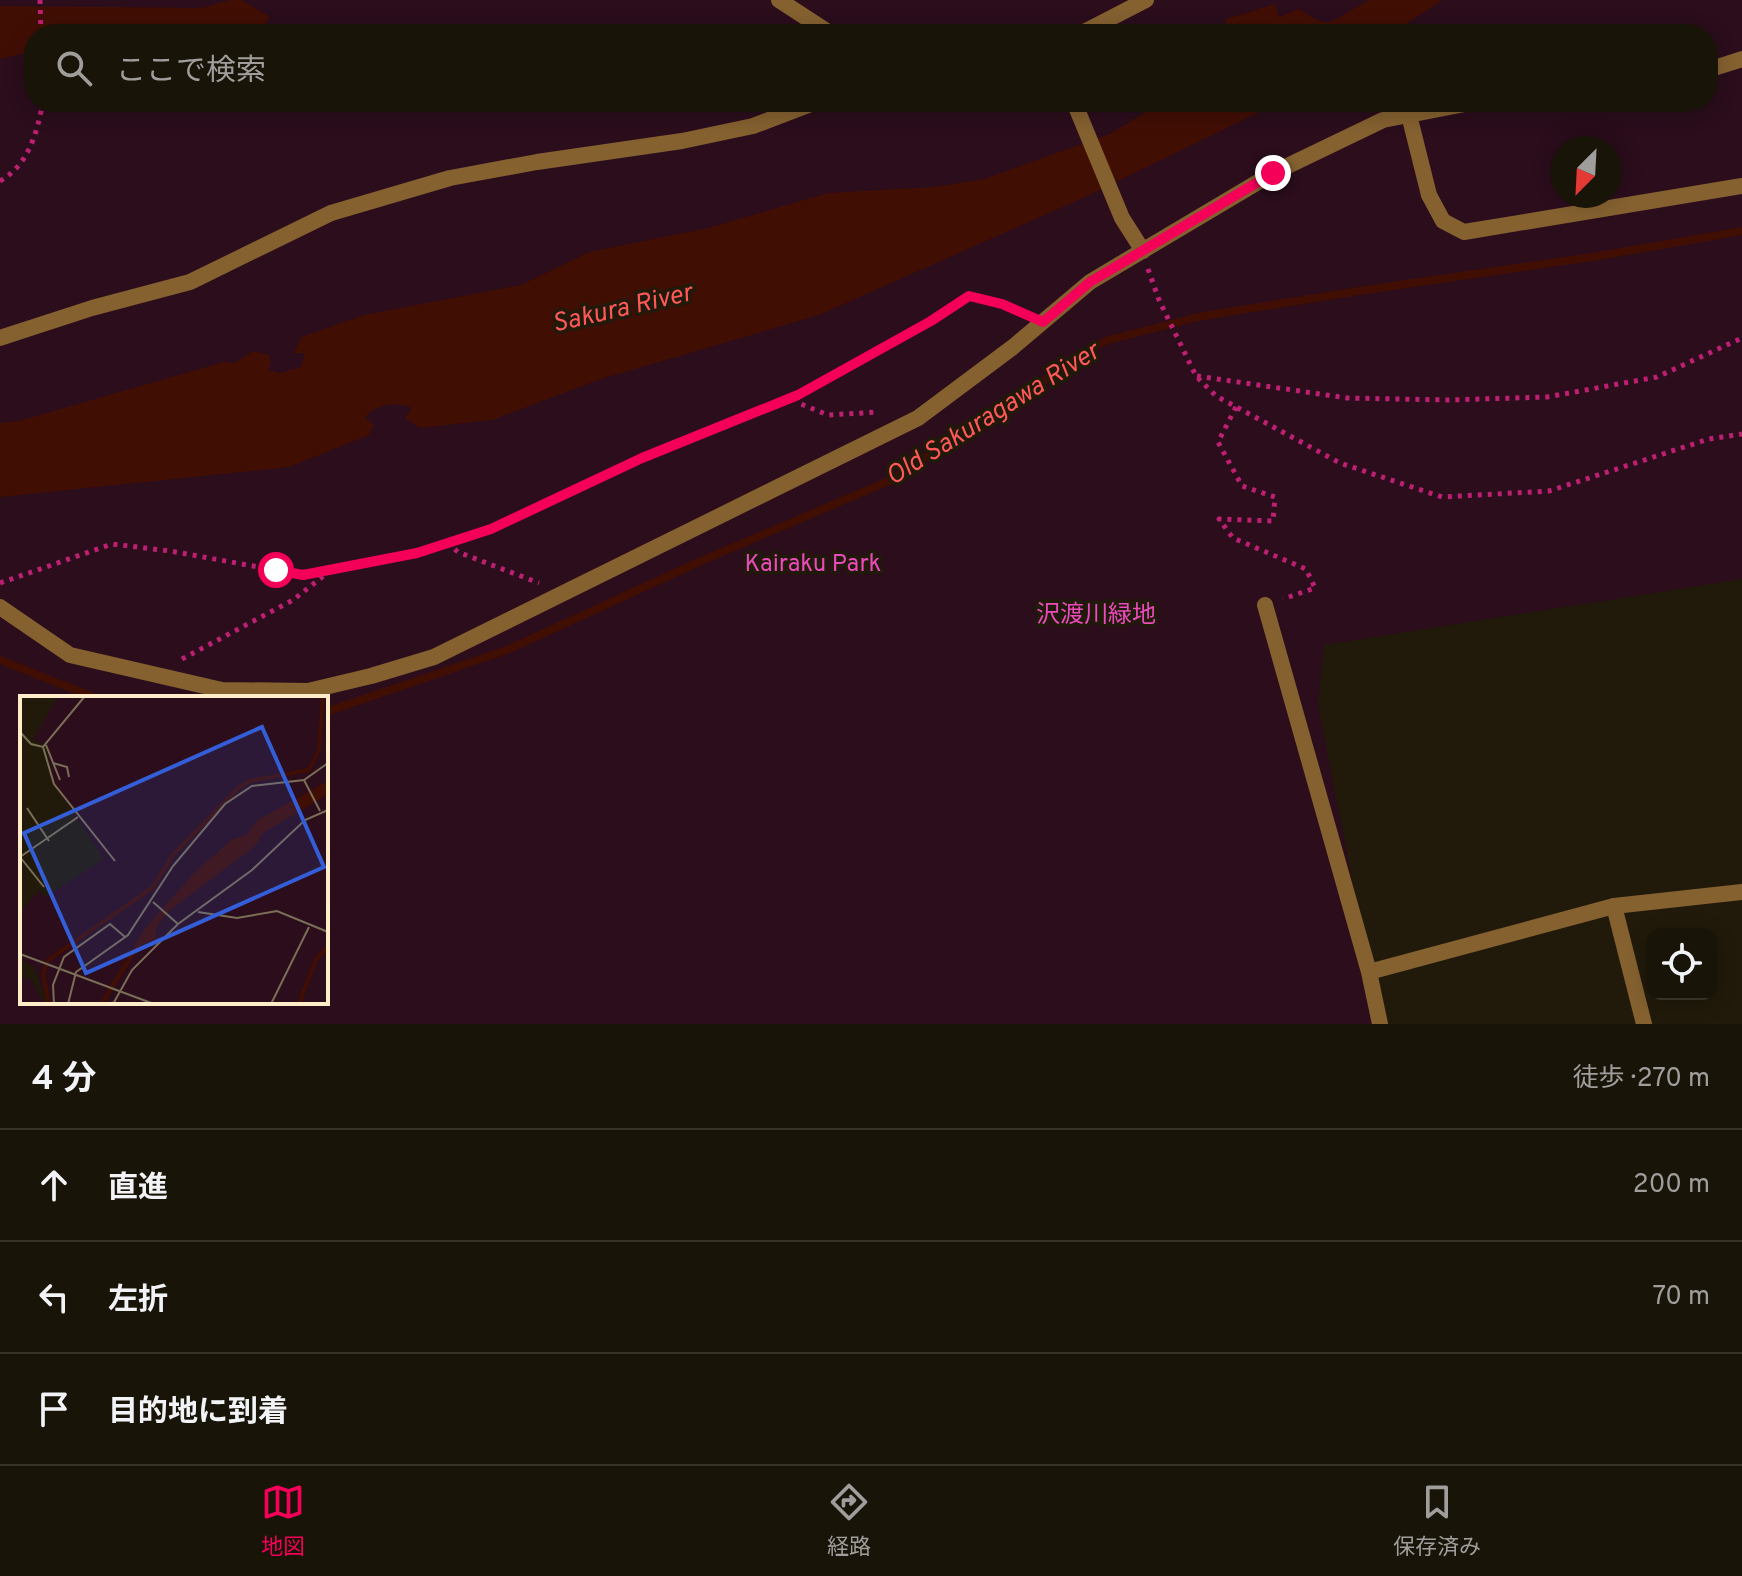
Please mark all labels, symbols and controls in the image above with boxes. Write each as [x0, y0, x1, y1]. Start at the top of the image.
search box [24, 24, 1718, 112]
icon: search [52, 46, 96, 90]
text: ここで検索 [116, 54, 266, 91]
north arrow [1550, 136, 1622, 208]
route end [1255, 155, 1291, 191]
water label: Sakura River [549, 277, 698, 342]
water label: Old Sakuragawa River [880, 335, 1108, 494]
park label: Kairaku Park [745, 550, 881, 580]
route start [258, 552, 294, 588]
park label: 沢渡川緑地 [1036, 601, 1156, 631]
inset map [20, 696, 328, 1004]
map controls [1646, 928, 1718, 1000]
button: locate [1646, 928, 1718, 1000]
text: 4 分 [32, 1059, 96, 1102]
text: 徒歩 · 270 m [1573, 1063, 1710, 1096]
icon: ahead [32, 1163, 76, 1207]
text: 200 m [1633, 1169, 1710, 1202]
text: 直進 [108, 1171, 168, 1208]
icon: left [32, 1275, 76, 1319]
text: 70 m [1652, 1281, 1710, 1314]
text: 左折 [108, 1283, 168, 1320]
icon: arrive [32, 1387, 76, 1431]
text: 目的地に到着 [108, 1395, 288, 1432]
tab: 地図 [261, 1480, 305, 1562]
tab: 経路 [827, 1480, 871, 1562]
tab: 保存済み [1393, 1480, 1481, 1562]

